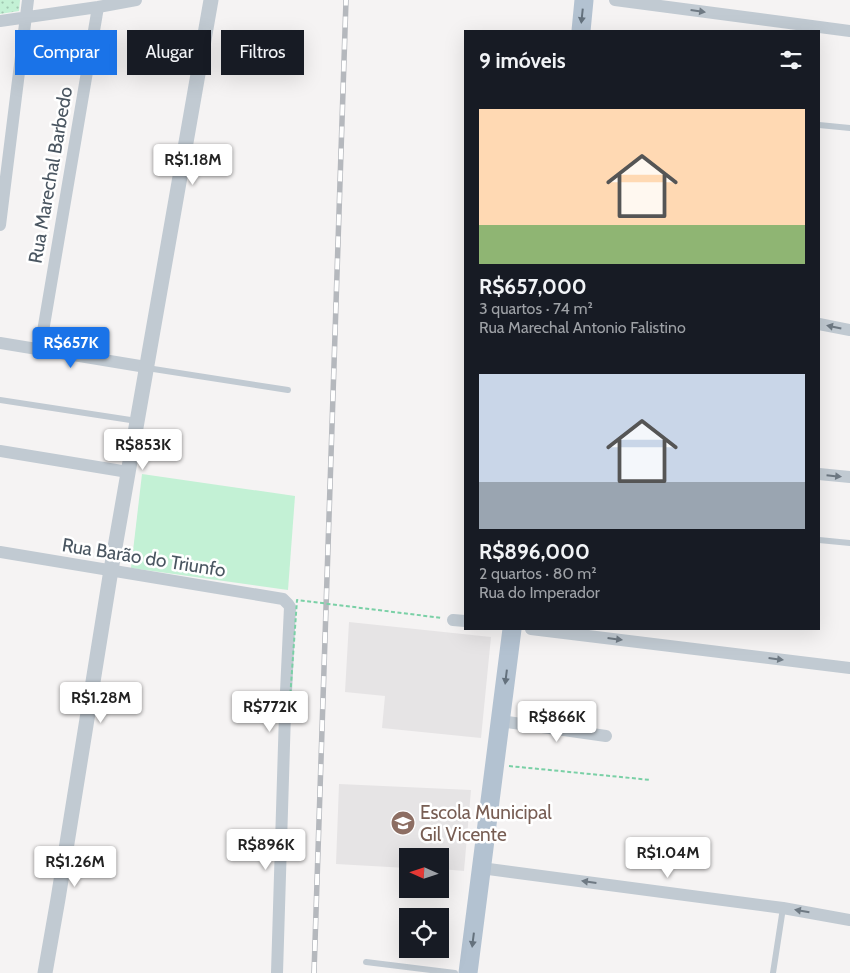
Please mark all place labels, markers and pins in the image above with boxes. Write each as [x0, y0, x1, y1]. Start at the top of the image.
pin: R$1.18M [147, 144, 239, 186]
pin: R$657K [30, 326, 112, 369]
pin: R$853K [102, 428, 184, 471]
pin: R$1.28M [55, 682, 147, 724]
pin: R$772K [229, 690, 311, 733]
pin: R$866K [516, 700, 598, 743]
place label: Escola Municipal Gil Vicente [420, 801, 552, 846]
school or university icon: Escola Municipal Gil Vicente [390, 810, 416, 836]
pin: R$896K [225, 828, 307, 871]
pin: R$1.04M [622, 836, 714, 879]
pin: R$1.26M [29, 846, 121, 888]

